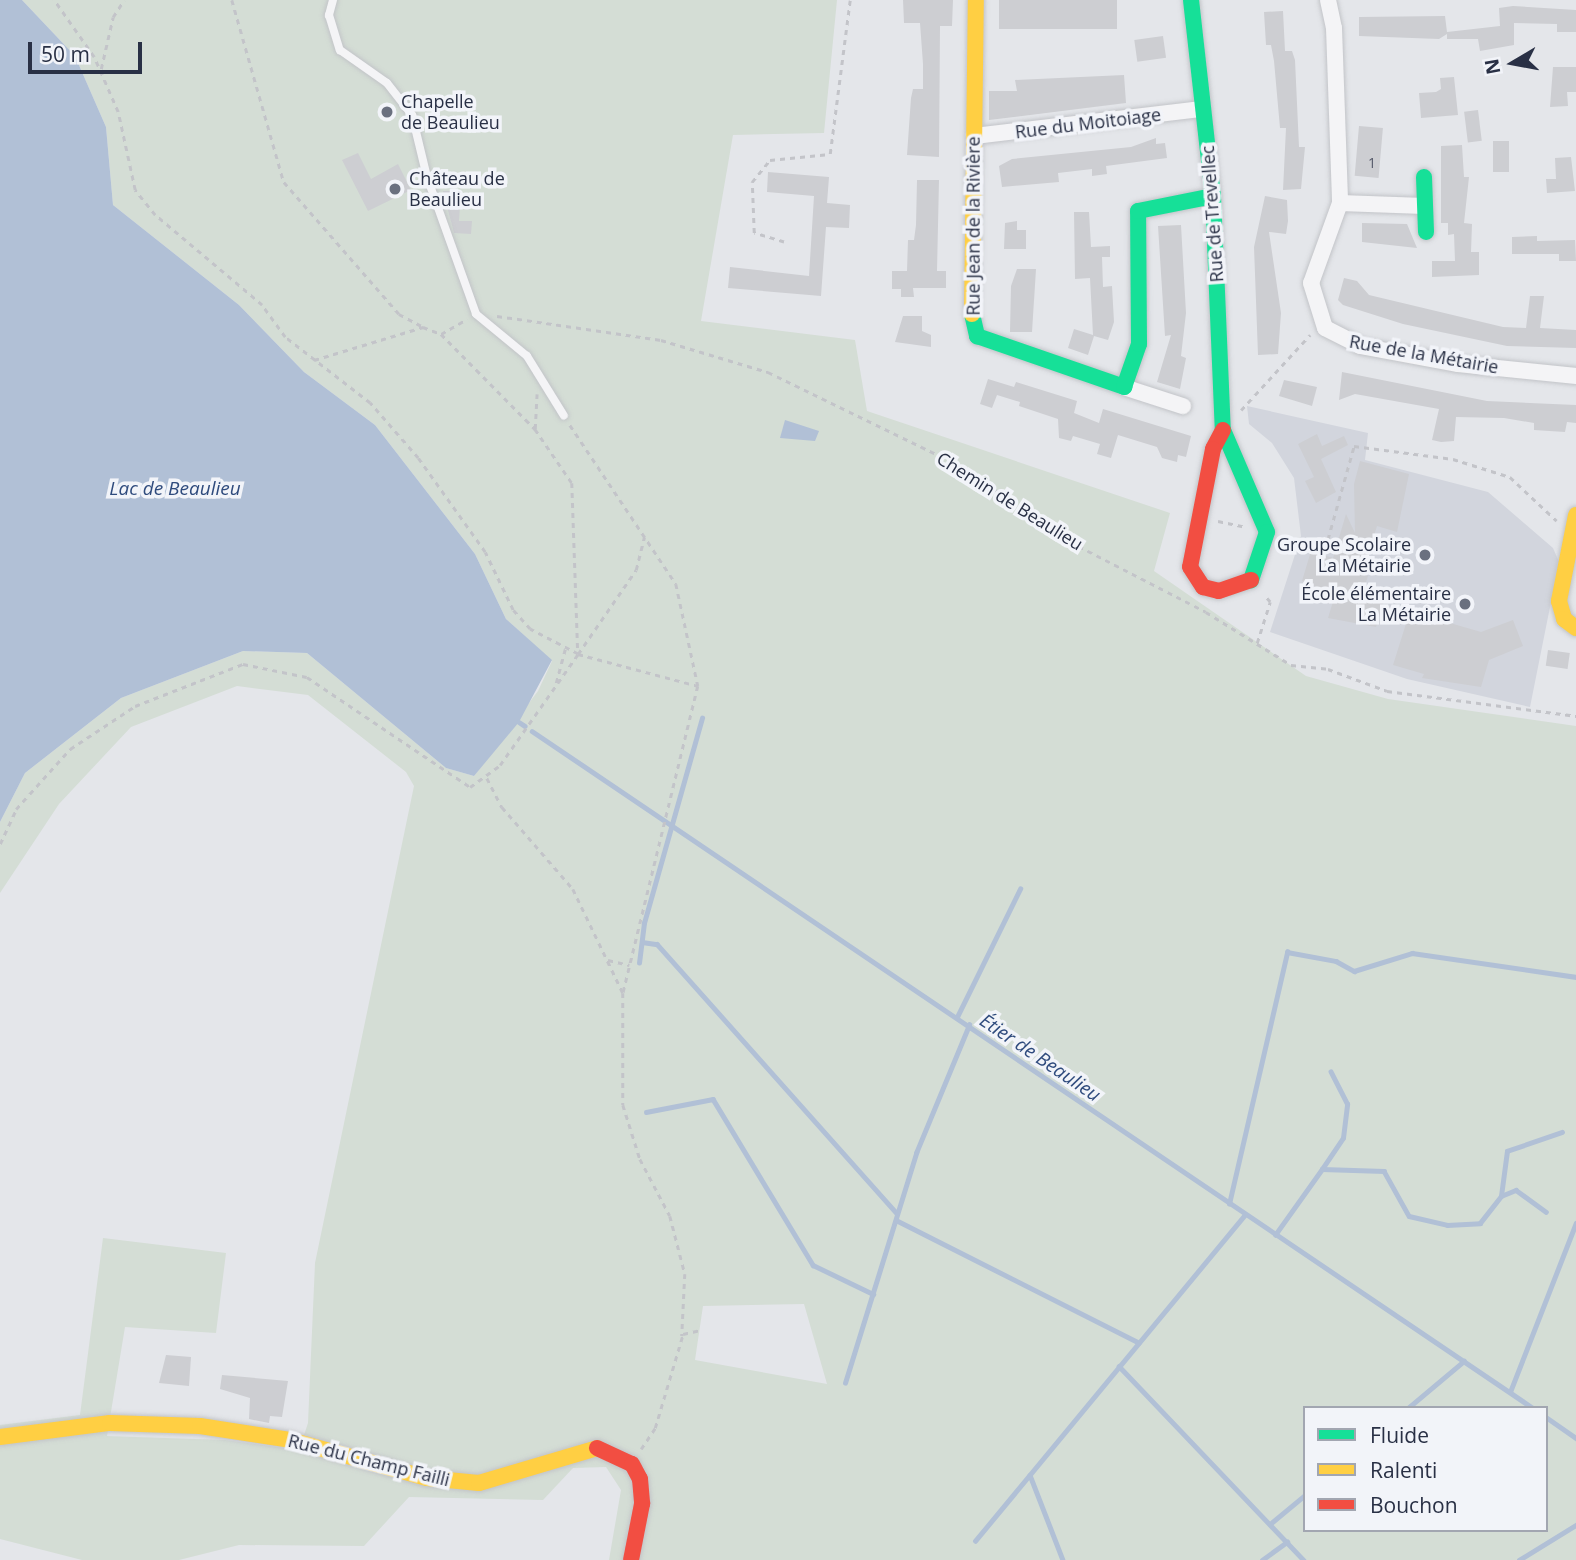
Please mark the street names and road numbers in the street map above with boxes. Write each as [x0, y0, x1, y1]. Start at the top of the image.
street label: Rue du Moitoiage [1014, 103, 1162, 143]
street label: Rue Jean de la Rivière [962, 136, 984, 316]
street label: Rue de Trevellec [1196, 145, 1228, 283]
street label: Rue de la Métairie [1348, 330, 1500, 378]
street label: Chemin de Beaulieu [933, 447, 1087, 555]
street label: Rue du Champ Failli [286, 1429, 452, 1491]

